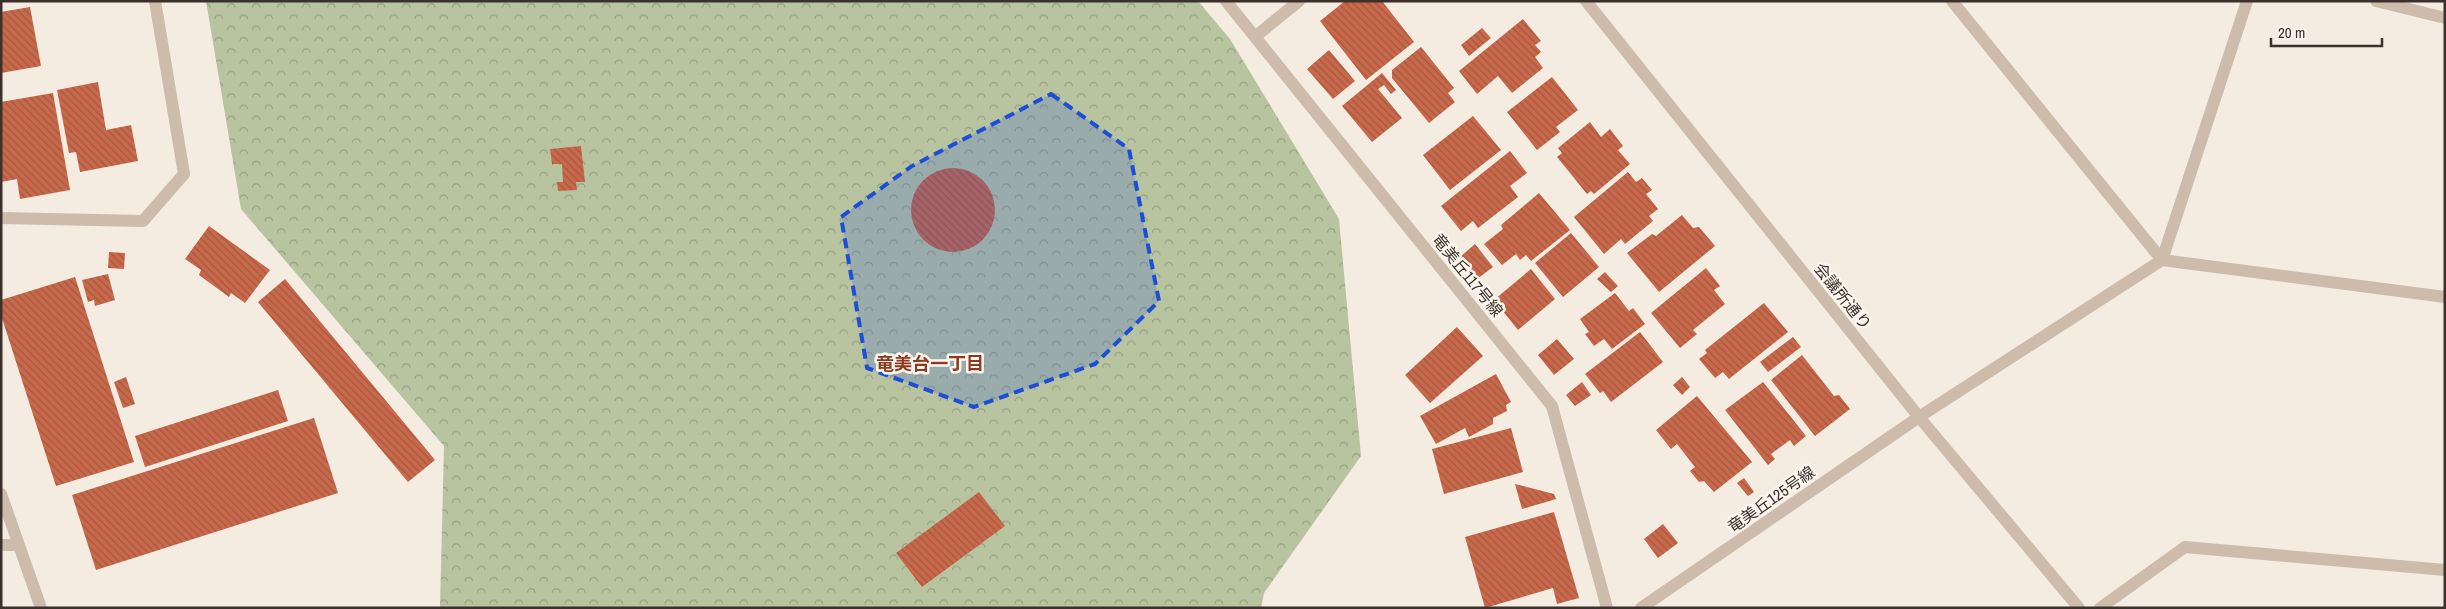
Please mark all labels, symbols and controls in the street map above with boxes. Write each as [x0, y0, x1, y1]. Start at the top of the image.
scale bar [2271, 15, 2382, 47]
text: 20 m [2278, 22, 2305, 43]
street label: 竜美丘117号線 [1428, 229, 1508, 321]
street label: 会議所通り [1809, 258, 1877, 334]
district label: 竜美台一丁目 [876, 351, 984, 376]
street label: 竜美丘125号線 [1723, 461, 1819, 537]

